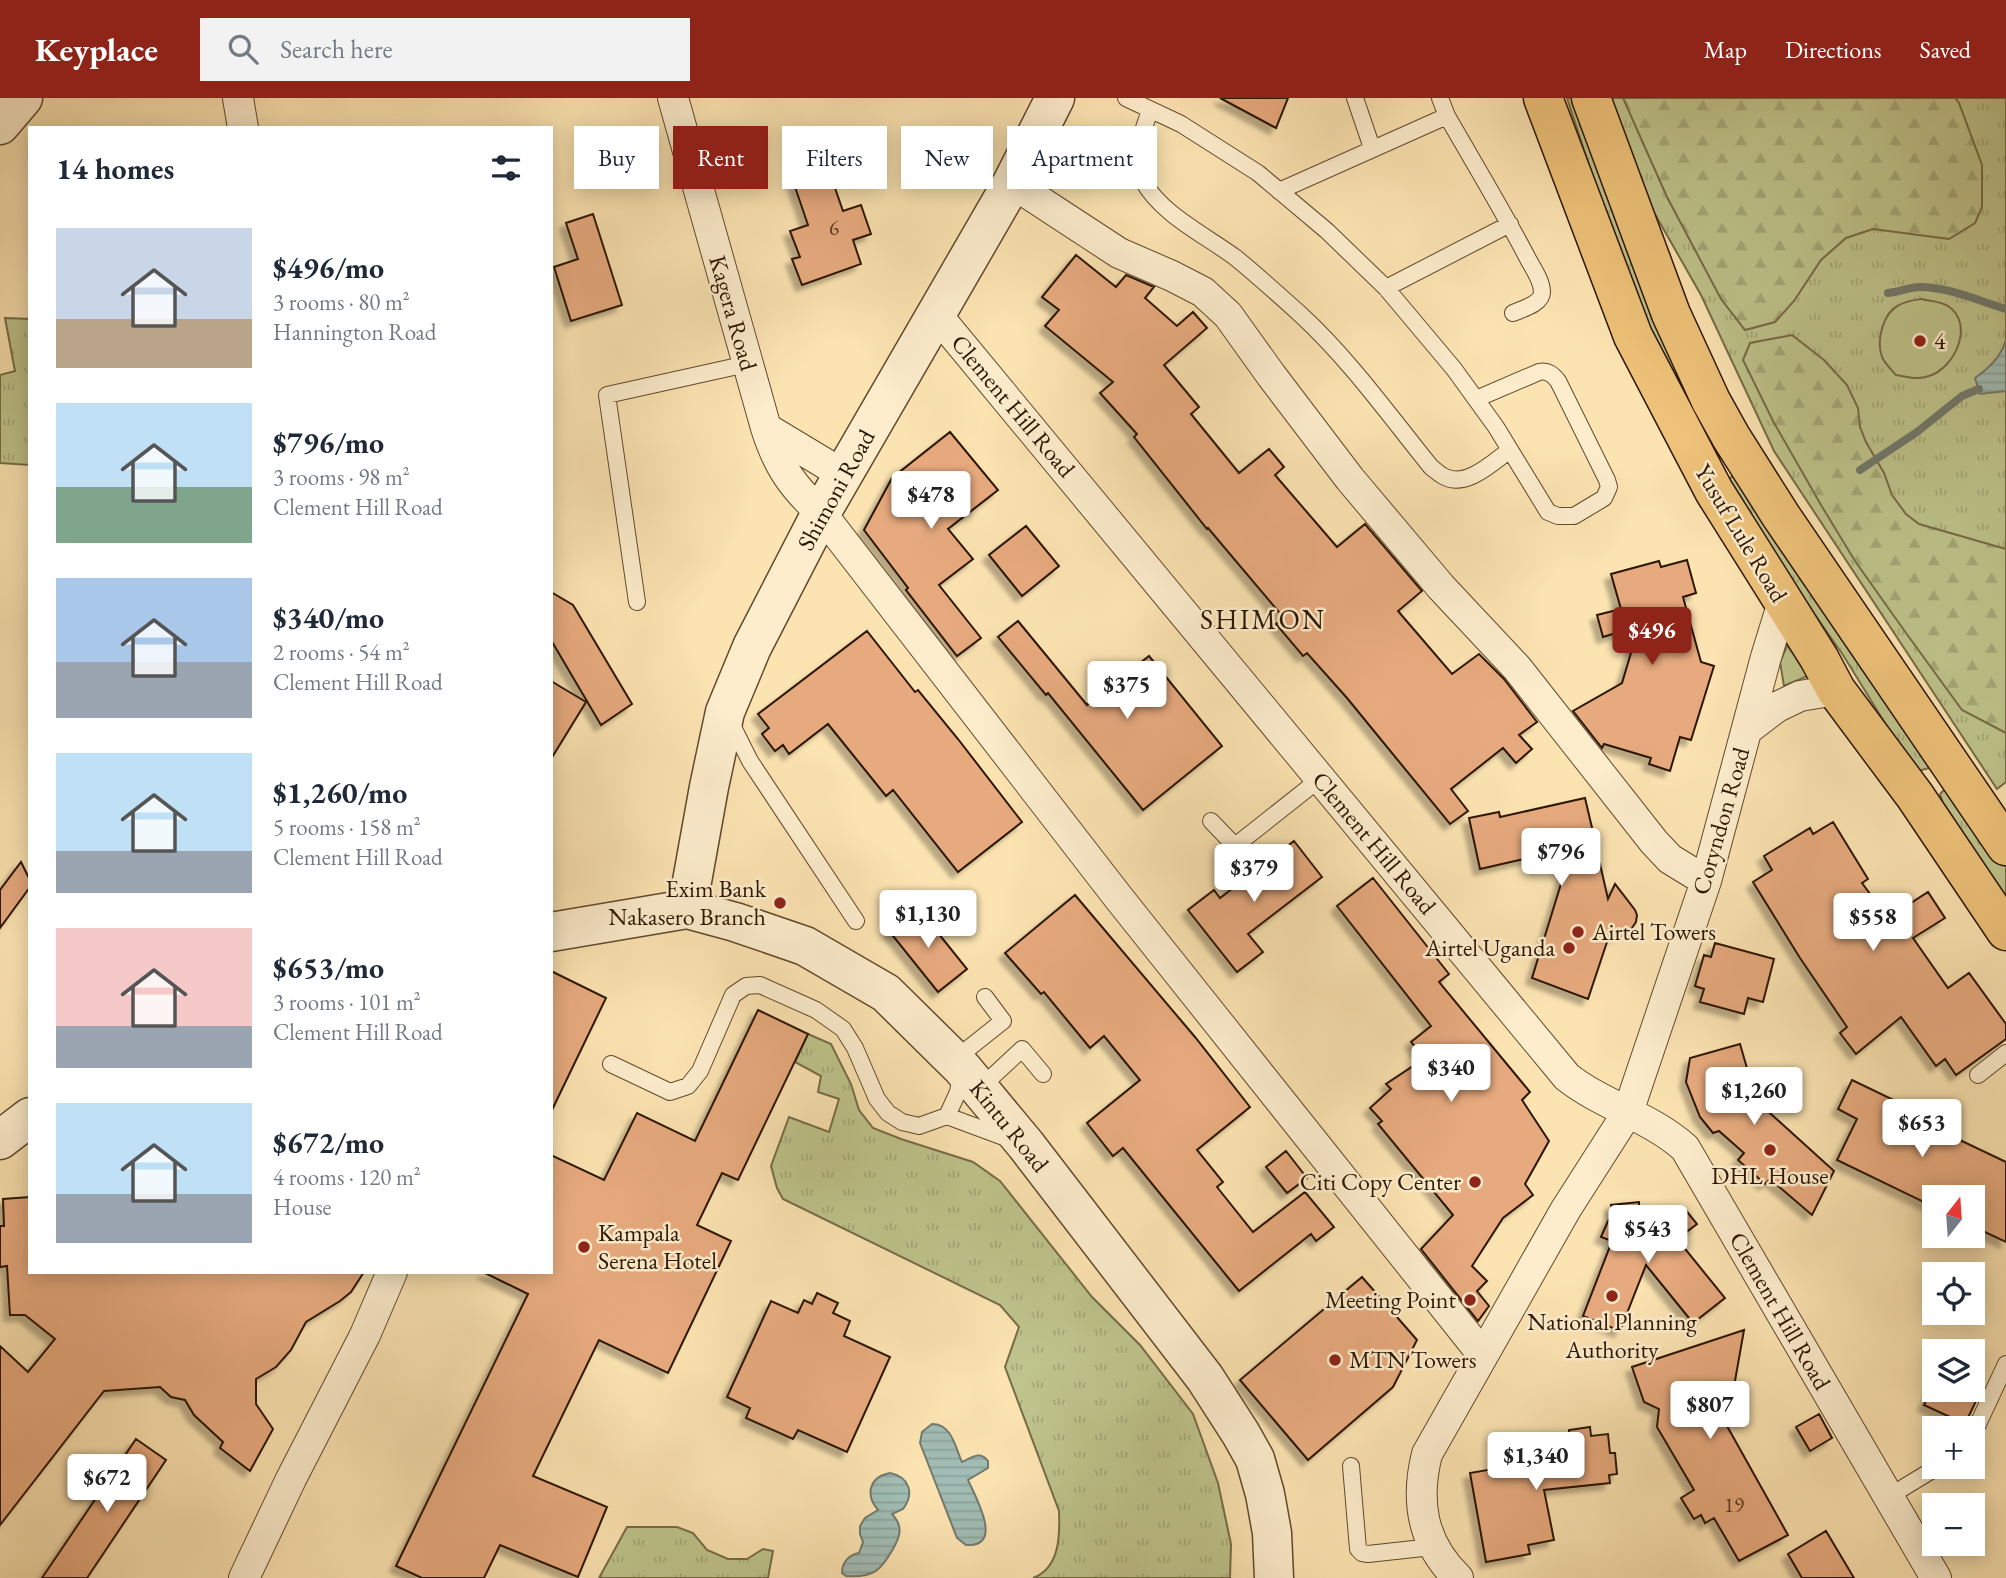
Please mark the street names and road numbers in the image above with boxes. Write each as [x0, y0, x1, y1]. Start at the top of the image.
street label: Kagera Road [702, 252, 765, 375]
street label: Clement Hill Road [945, 328, 1083, 484]
street label: Shimoni Road [790, 423, 882, 556]
street label: Yusuf Lule Road [1688, 458, 1795, 608]
street label: Coryndon Road [1685, 743, 1757, 898]
street label: Clement Hill Road [1306, 765, 1444, 921]
street label: Kintu Road [963, 1073, 1057, 1179]
street label: Clement Hill Road [1723, 1226, 1839, 1396]

